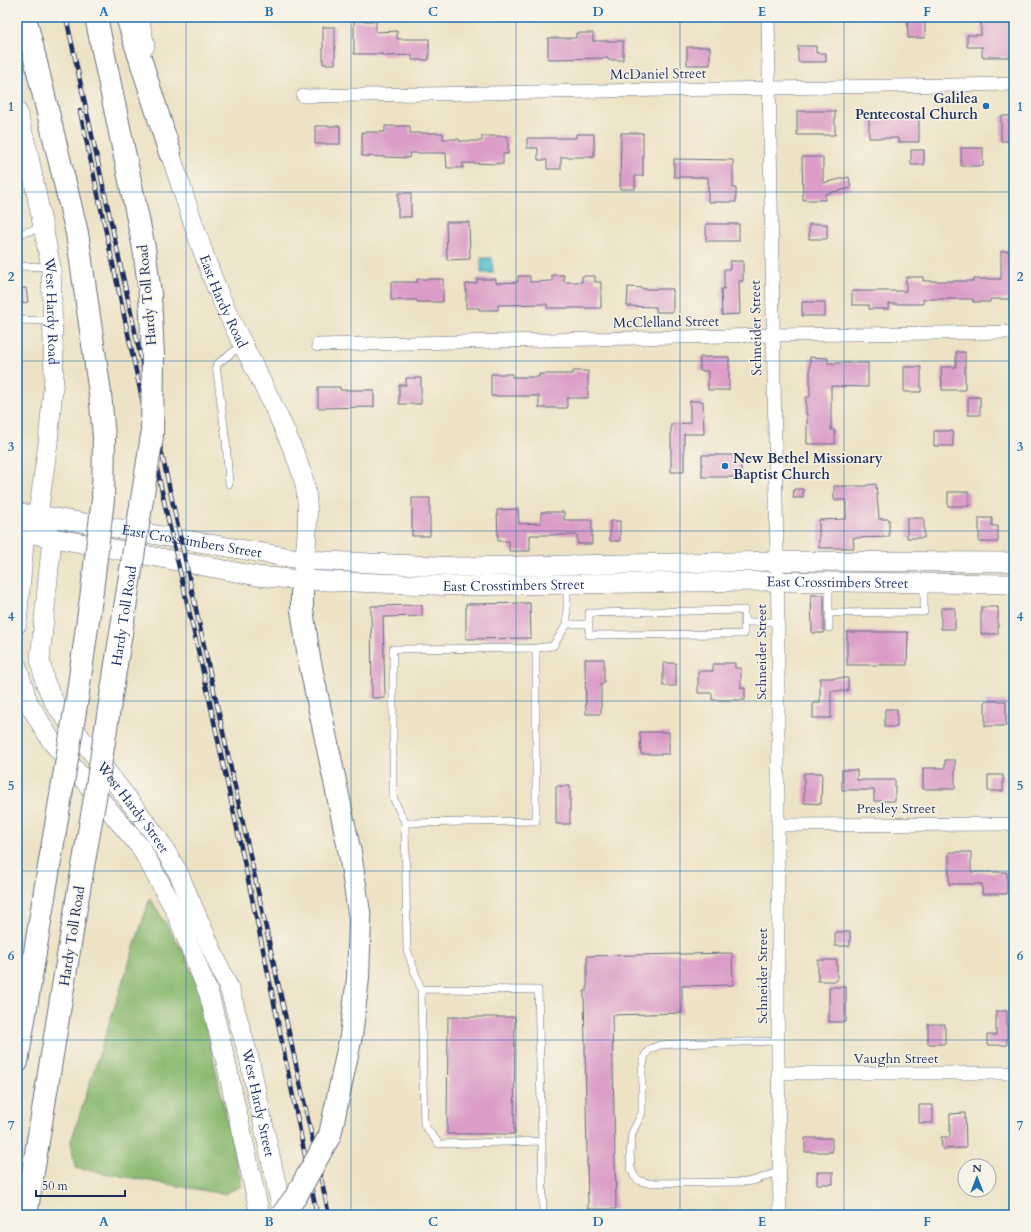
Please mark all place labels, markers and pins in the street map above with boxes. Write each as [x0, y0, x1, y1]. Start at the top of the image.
place label: Galilea Pentecostal Church [855, 89, 978, 124]
marker: Galilea Pentecostal Church [981, 101, 991, 111]
place label: New Bethel Missionary Baptist Church [733, 449, 883, 484]
marker: New Bethel Missionary Baptist Church [720, 461, 730, 471]

